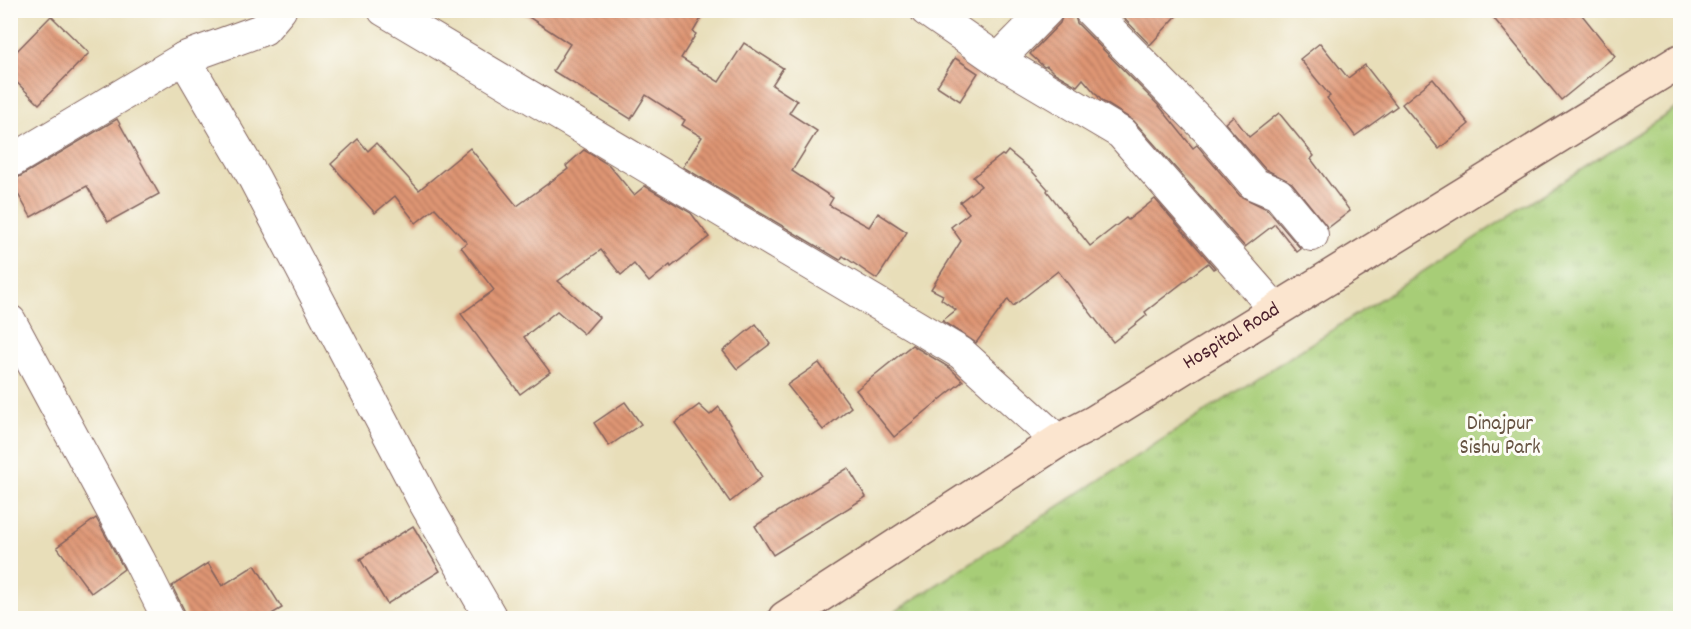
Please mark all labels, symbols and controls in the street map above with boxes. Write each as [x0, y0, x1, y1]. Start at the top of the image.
street label: Hospital Road [1178, 296, 1286, 379]
park label: Dinajpur Sishu Park [1459, 410, 1541, 464]

